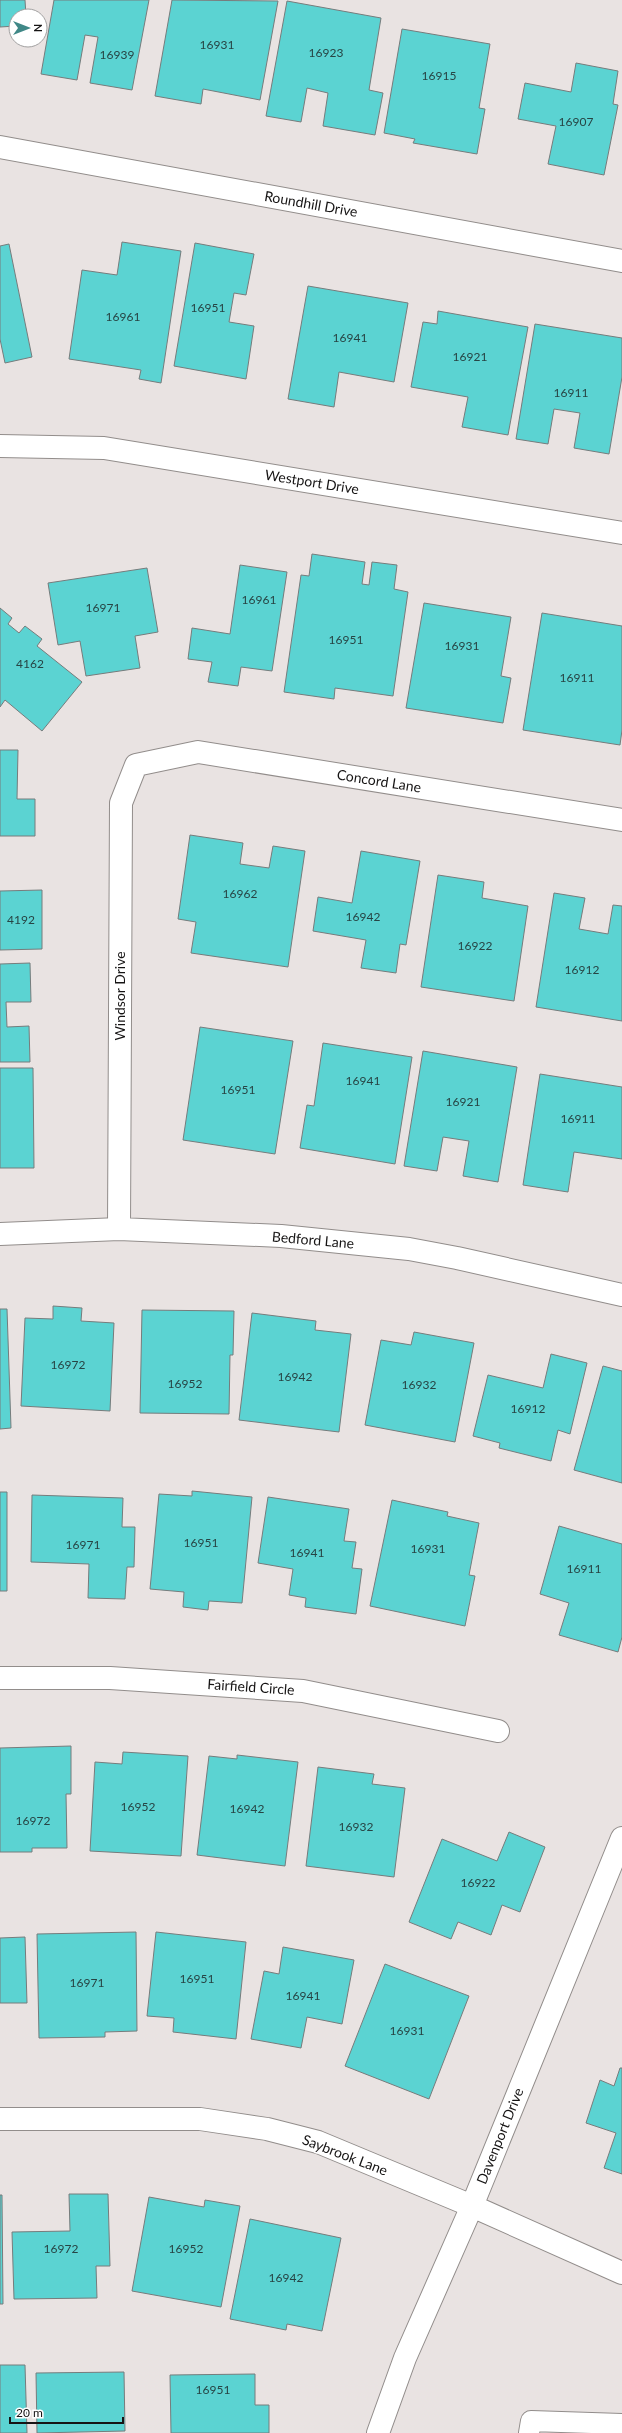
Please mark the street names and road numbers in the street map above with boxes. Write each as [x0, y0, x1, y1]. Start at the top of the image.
street label: Roundhill Drive [263, 187, 359, 220]
street label: Westport Drive [264, 466, 360, 497]
street label: Concord Lane [336, 765, 422, 796]
street label: Windsor Drive [111, 951, 128, 1041]
street label: Bedford Lane [271, 1227, 355, 1252]
street label: Fairfield Circle [207, 1675, 295, 1698]
street label: Davenport Drive [472, 2085, 527, 2186]
street label: Saybrook Lane [300, 2130, 390, 2179]

